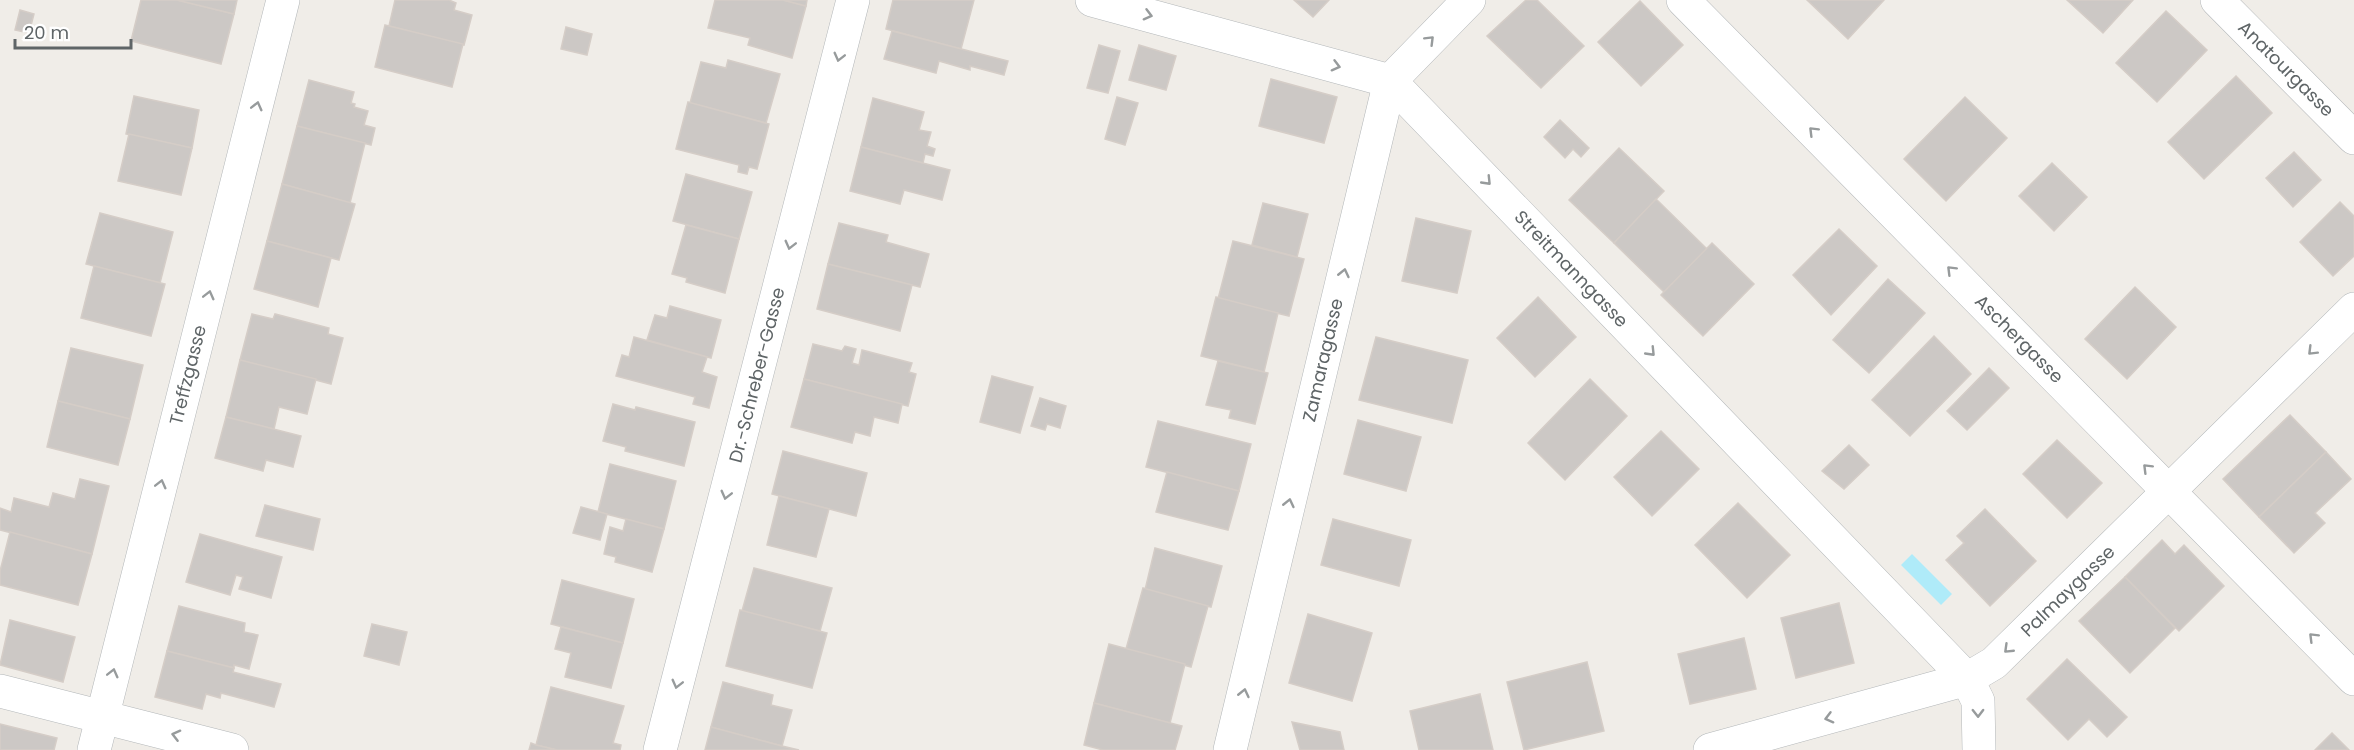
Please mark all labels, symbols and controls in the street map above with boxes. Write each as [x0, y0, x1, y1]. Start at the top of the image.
one-way arrow [1142, 8, 1153, 20]
scale bar [15, 12, 130, 50]
street label: Anatourgasse [2233, 15, 2340, 122]
text: 20 m [24, 20, 69, 45]
one-way arrow [1422, 37, 1433, 48]
one-way arrow [833, 51, 846, 61]
one-way arrow [1330, 59, 1341, 71]
one-way arrow [249, 101, 262, 111]
one-way arrow [1810, 128, 1821, 139]
one-way arrow [1479, 174, 1490, 185]
street label: Streitmanngasse [1509, 205, 1634, 333]
one-way arrow [785, 240, 797, 250]
one-way arrow [1947, 266, 1958, 277]
one-way arrow [1337, 268, 1350, 278]
street label: Dr.-Schreber-Gasse [723, 284, 790, 465]
street label: Aschergasse [1969, 289, 2069, 389]
one-way arrow [201, 290, 214, 300]
street label: Zamaragasse [1296, 296, 1349, 424]
street label: Treffzgasse [163, 322, 212, 427]
one-way arrow [2309, 343, 2320, 354]
one-way arrow [1644, 344, 1655, 355]
one-way arrow [2143, 465, 2154, 476]
one-way arrow [153, 479, 166, 489]
one-way arrow [720, 490, 733, 500]
one-way arrow [1282, 499, 1295, 509]
street label: Palmaygasse [2015, 539, 2120, 642]
one-way arrow [2309, 634, 2320, 644]
one-way arrow [2005, 642, 2015, 653]
one-way arrow [106, 668, 119, 678]
one-way arrow [671, 679, 684, 689]
one-way arrow [1236, 688, 1249, 698]
one-way arrow [1972, 709, 1985, 718]
one-way arrow [1824, 711, 1835, 723]
one-way arrow [171, 730, 181, 743]

